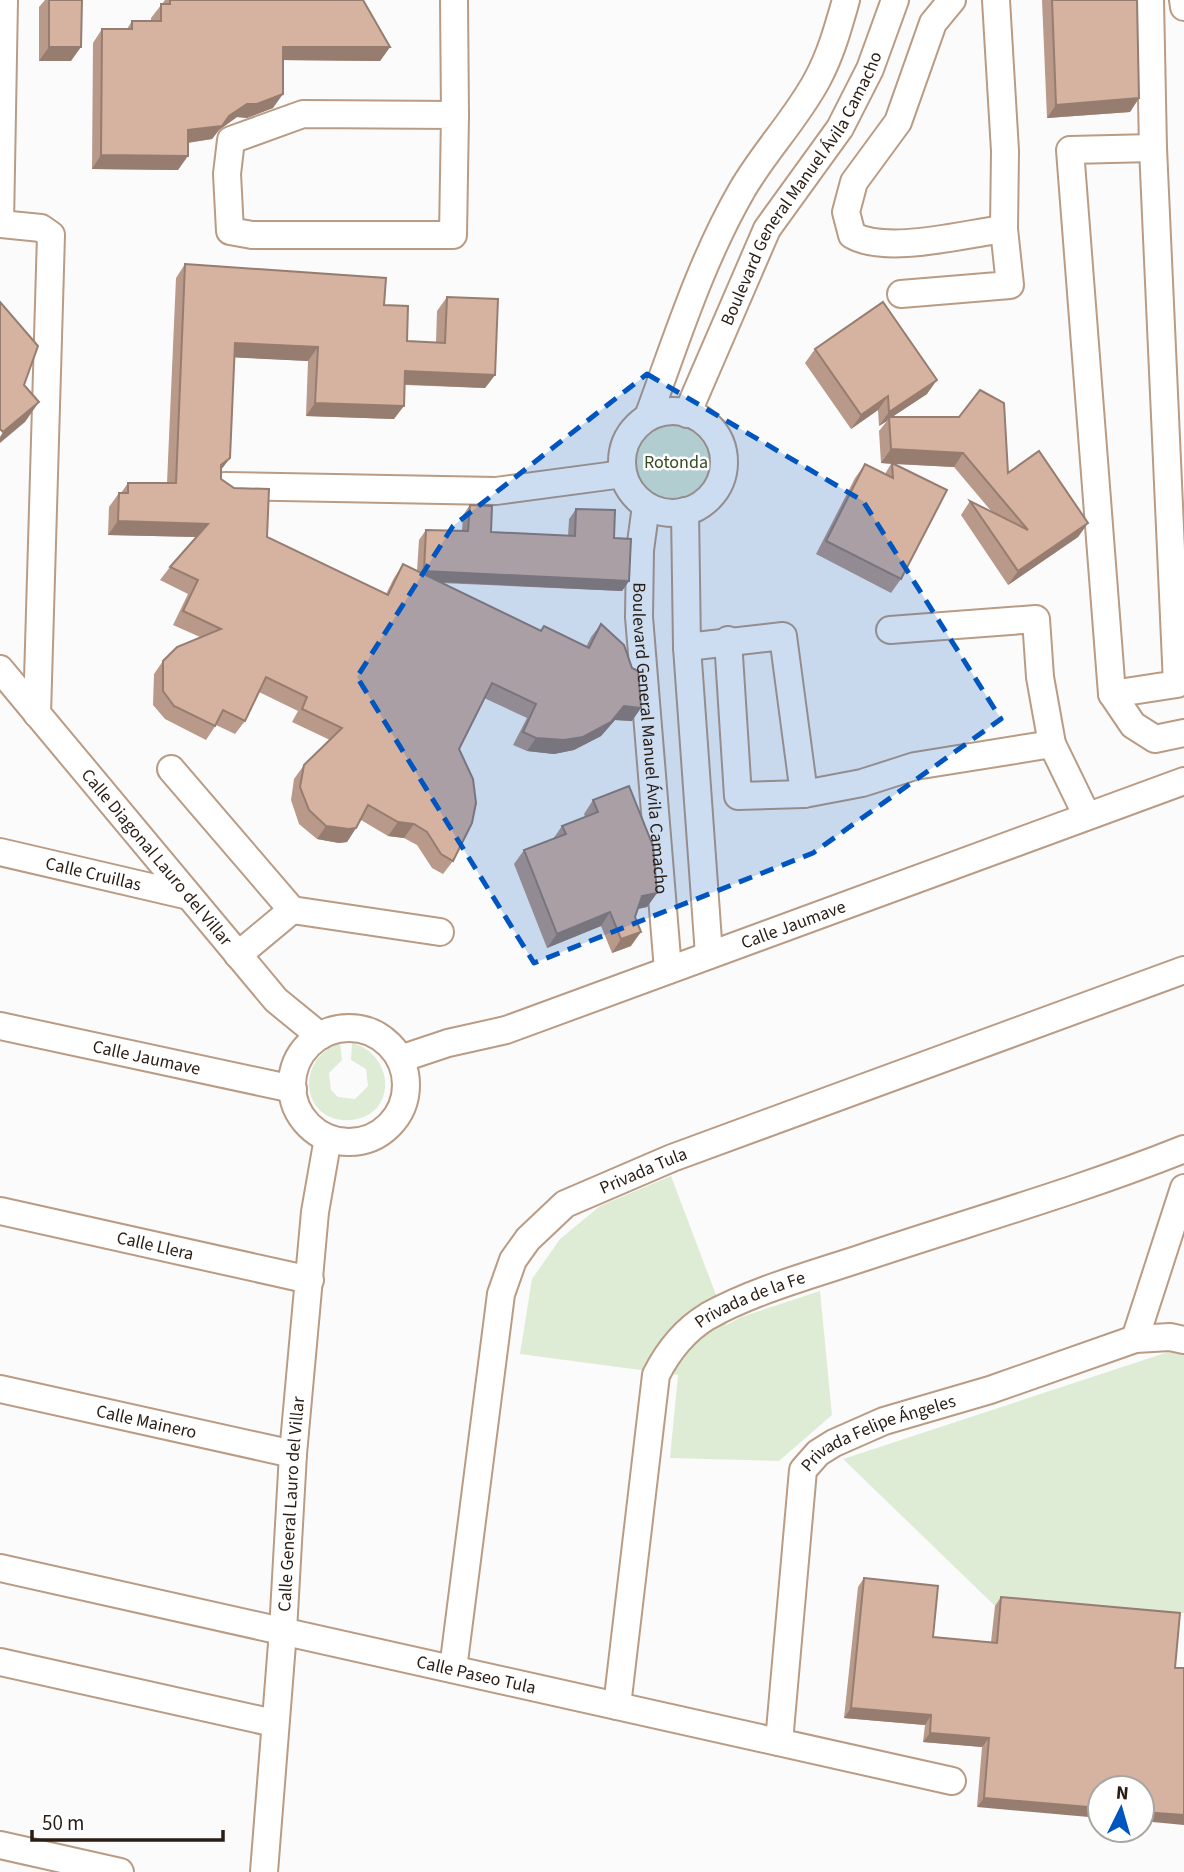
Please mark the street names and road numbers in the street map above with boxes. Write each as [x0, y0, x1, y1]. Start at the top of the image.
street label: Boulevard General Manuel Ávila Camacho [715, 48, 888, 329]
street label: Boulevard General Manuel Ávila Camacho [626, 582, 674, 895]
street label: Calle Diagonal Lauro del Villar [75, 764, 238, 952]
street label: Calle Cruillas [43, 851, 144, 898]
street label: Calle Jaumave [737, 894, 849, 956]
street label: Calle Jaumave [90, 1034, 203, 1082]
street label: Privada Tula [596, 1142, 691, 1201]
street label: Calle Llera [114, 1225, 196, 1267]
street label: Privada de la Fe [689, 1265, 808, 1334]
street label: Privada Felipe Ángeles [795, 1389, 959, 1477]
street label: Calle General Lauro del Villar [272, 1395, 311, 1612]
street label: Calle Mainero [94, 1399, 199, 1445]
street label: Calle Paseo Tula [414, 1650, 538, 1701]

